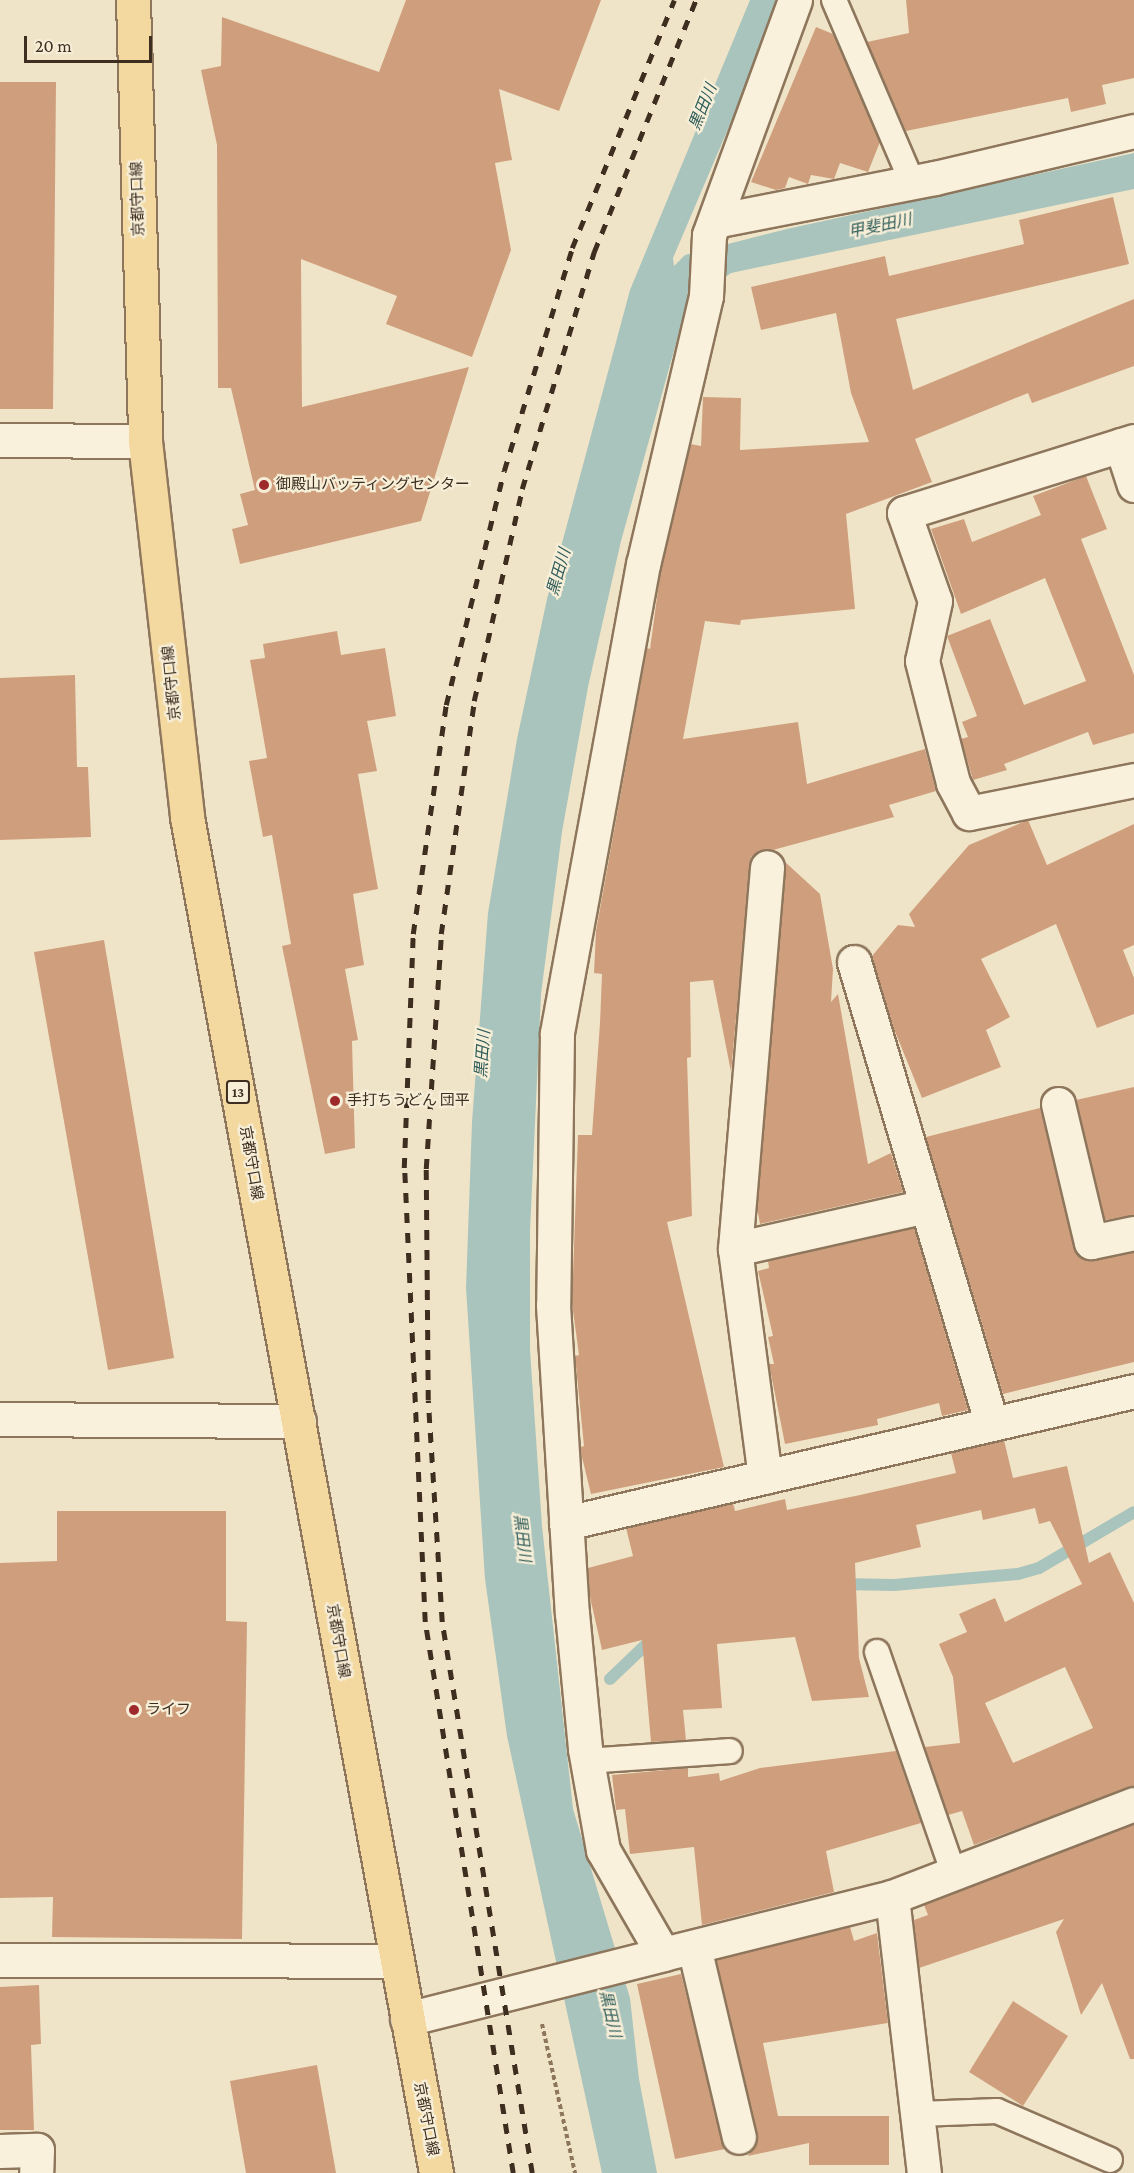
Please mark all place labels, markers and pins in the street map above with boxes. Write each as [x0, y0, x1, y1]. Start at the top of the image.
place label: 御殿山バッティングセンター [276, 476, 471, 494]
marker: 御殿山バッティングセンター [257, 478, 271, 492]
place label: 手打ちうどん 団平 [347, 1092, 470, 1110]
marker: 手打ちうどん 団平 [328, 1094, 342, 1108]
place label: ライフ [146, 1701, 191, 1719]
marker: ライフ [127, 1703, 141, 1717]

